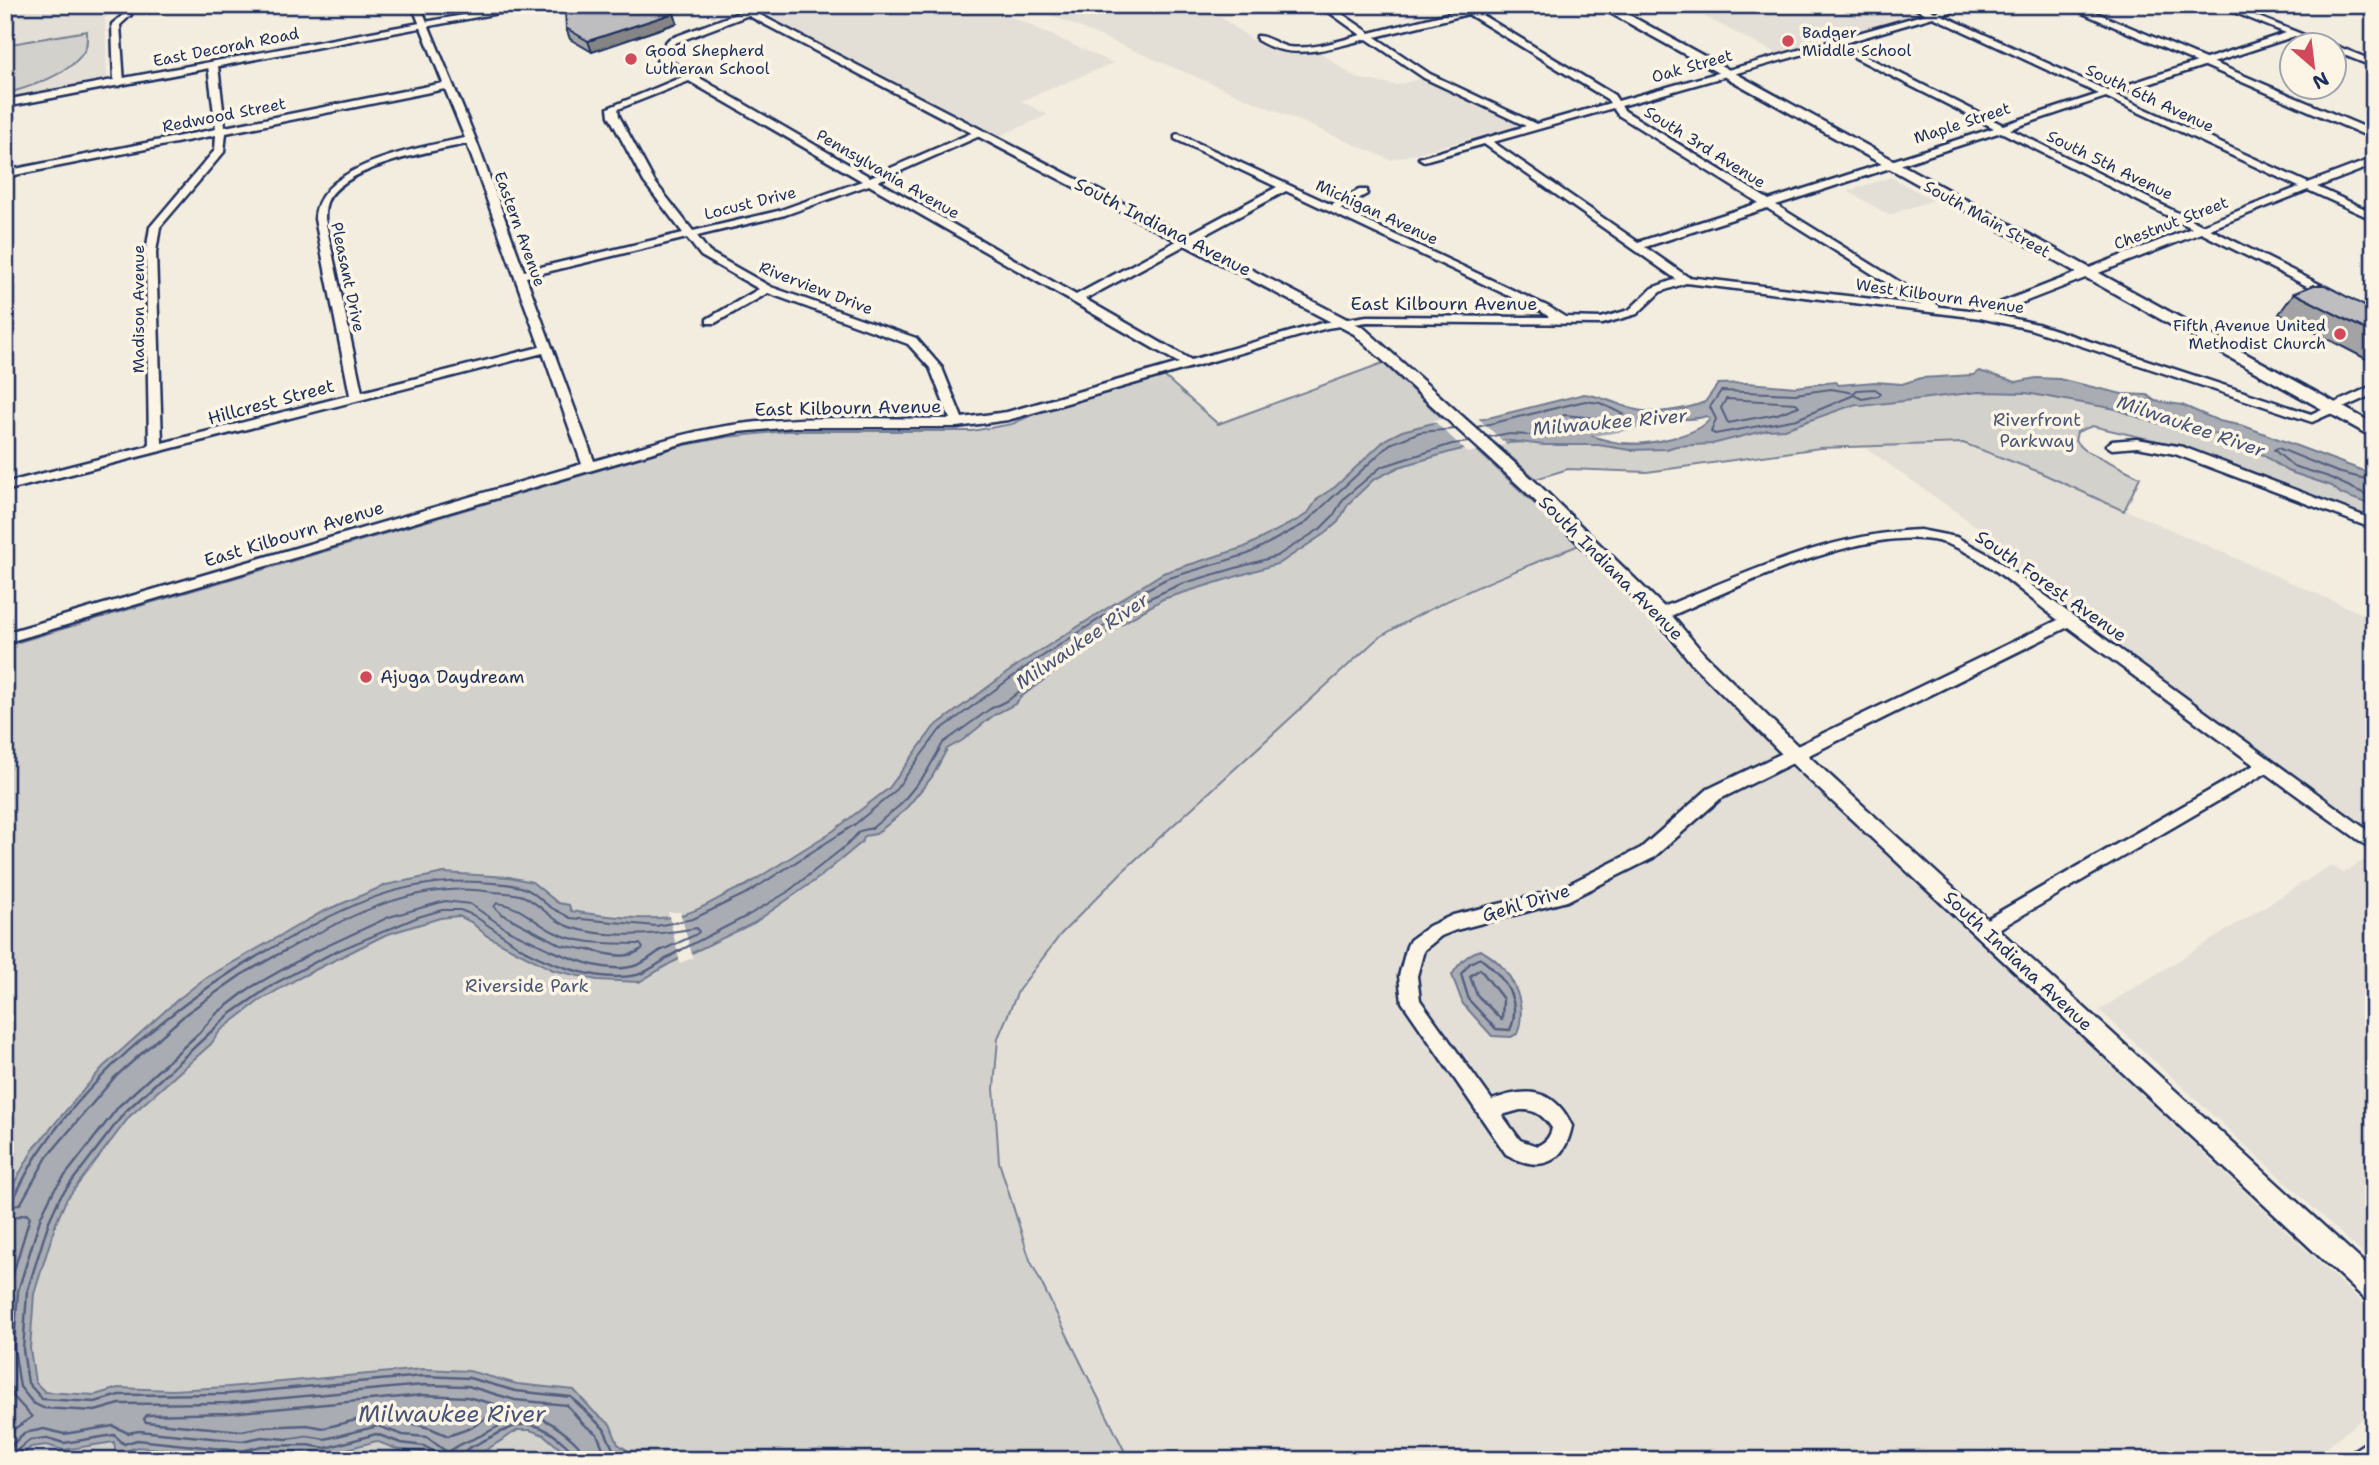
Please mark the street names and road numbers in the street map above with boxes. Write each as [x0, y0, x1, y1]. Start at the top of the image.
street label: East Decorah Road [151, 23, 301, 71]
street label: Oak Street [1649, 44, 1735, 88]
street label: South 6th Avenue [2082, 59, 2218, 137]
street label: Redwood Street [160, 93, 288, 137]
street label: Maple Street [1911, 97, 2013, 149]
street label: South 3rd Avenue [1640, 101, 1770, 193]
street label: Pennsylvania Avenue [813, 124, 963, 224]
street label: South 5th Avenue [2043, 125, 2177, 205]
street label: Eastern Avenue [489, 168, 551, 290]
street label: South Indiana Avenue [1070, 172, 1256, 282]
street label: Michigan Avenue [1312, 174, 1442, 250]
street label: South Main Street [1920, 176, 2054, 262]
street label: Locust Drive [702, 181, 798, 225]
street label: Chestnut Street [2111, 192, 2231, 254]
street label: Pleasant Drive [326, 220, 370, 334]
street label: Madison Avenue [128, 245, 149, 373]
street label: Riverview Drive [756, 257, 876, 319]
street label: West Kilbourn Avenue [1854, 274, 2026, 318]
street label: East Kilbourn Avenue [1351, 292, 1537, 316]
street label: Hillcrest Street [205, 374, 337, 430]
street label: East Kilbourn Avenue [754, 394, 942, 422]
street label: South Indiana Avenue [1533, 490, 1689, 646]
street label: East Kilbourn Avenue [201, 495, 387, 573]
street label: South Forest Avenue [1971, 525, 2131, 647]
street label: Gehl Drive [1479, 878, 1573, 928]
street label: South Indiana Avenue [1938, 886, 2098, 1036]

